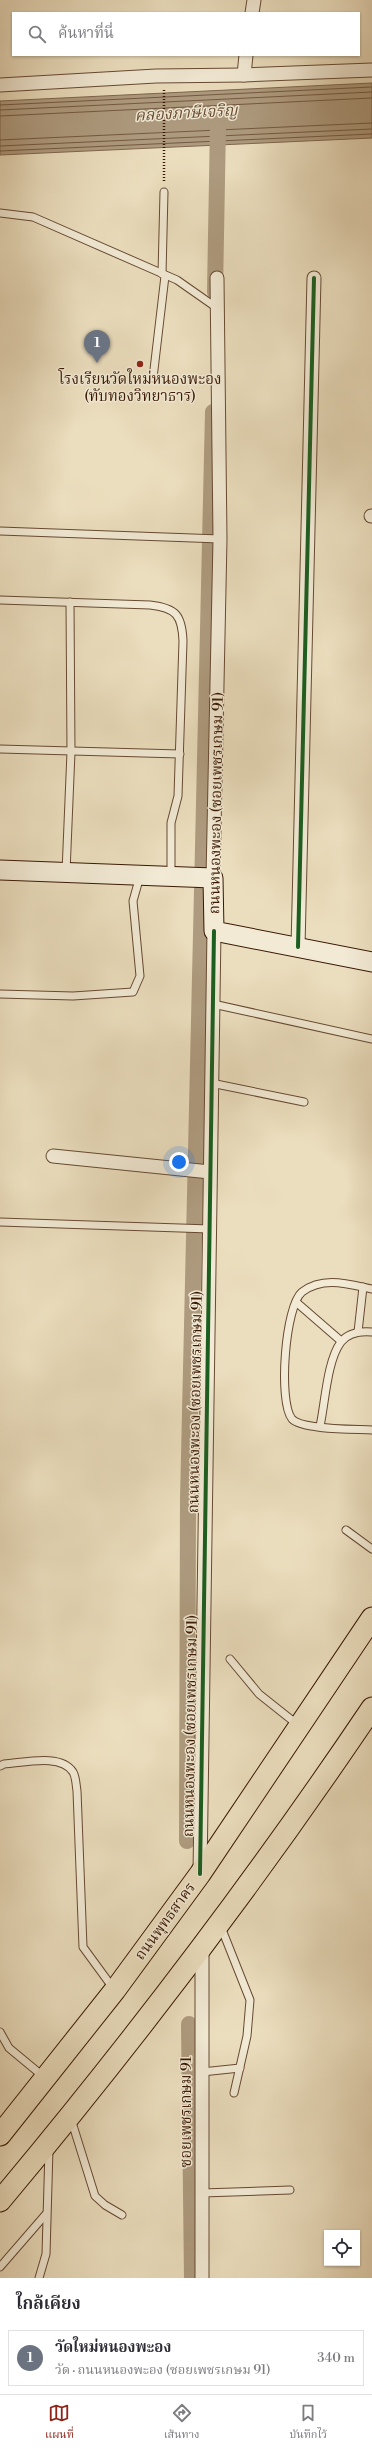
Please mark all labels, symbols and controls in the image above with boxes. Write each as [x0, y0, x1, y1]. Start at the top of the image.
search box [12, 12, 360, 56]
icon: search [26, 23, 48, 45]
text: ค้นหาที่นี่ [58, 24, 114, 43]
water label: คลองภาษีเจริญ [134, 100, 239, 126]
pin: 1 [84, 330, 110, 363]
marker: โรงเรียนวัดใหม่หนองพะอง (ทับทองวิทยาธาร) [135, 359, 145, 369]
place label: โรงเรียนวัดใหม่หนองพะอง (ทับทองวิทยาธาร) [57, 368, 222, 406]
street label: ถนนหนองพะอง (ซอยเพชรเกษม 91) [205, 692, 228, 914]
your location [169, 1152, 189, 1172]
street label: ถนนหนองพะอง (ซอยเพชรเกษม 91) [184, 1291, 207, 1513]
street label: ถนนหนองพะอง (ซอยเพชรเกษม 91) [179, 1615, 202, 1837]
street label: ถนนพุทธสาคร [131, 1879, 201, 1965]
street label: ซอยเพชรเกษม 91 [177, 2056, 196, 2168]
map controls [324, 2230, 360, 2266]
button: locate [324, 2230, 360, 2266]
text: ใกล้เคียง [16, 2293, 81, 2315]
text: วัดใหม่หนองพะอง [55, 2338, 171, 2357]
text: 1 [27, 2350, 33, 2366]
text: 340 m [317, 2350, 355, 2366]
text: วัด · ถนนหนองพะอง (ซอยเพชรเกษม 91) [55, 2362, 270, 2378]
tab: แผนที่ [45, 2402, 74, 2444]
tab: เส้นทาง [164, 2402, 200, 2444]
tab: บันทึกไว้ [290, 2402, 327, 2444]

